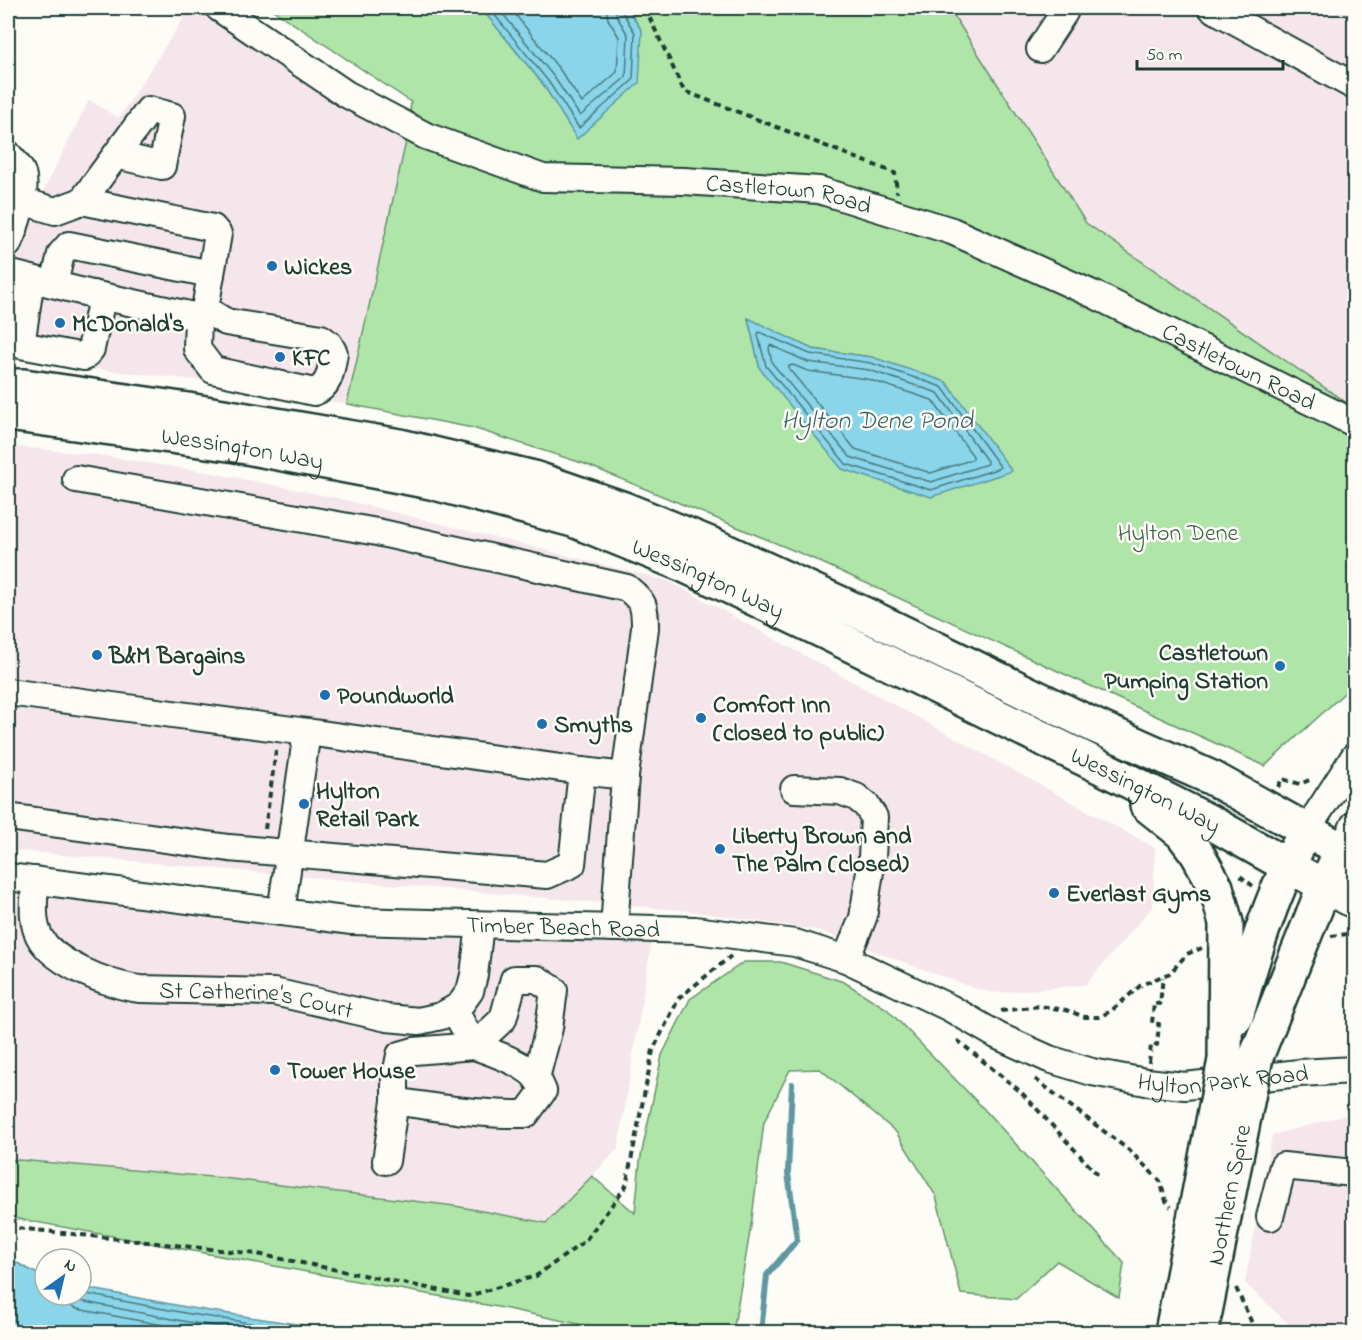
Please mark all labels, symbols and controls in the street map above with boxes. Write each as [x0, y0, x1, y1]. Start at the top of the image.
scale bar [1137, 33, 1282, 71]
text: 50 m [1146, 43, 1183, 69]
street label: Castletown Road [705, 168, 876, 225]
place label: Wickes [284, 251, 352, 286]
marker: Wickes [265, 259, 279, 273]
place label: McDonald's [72, 308, 184, 343]
marker: McDonald's [53, 316, 67, 330]
street label: Castletown Road [1155, 316, 1321, 422]
place label: KFC [292, 342, 330, 377]
marker: KFC [273, 350, 287, 364]
water label: Hylton Dene Pond [781, 403, 974, 441]
street label: Wessington Way [159, 420, 326, 482]
park label: Hylton Dene [1118, 517, 1239, 553]
street label: Wessington Way [626, 531, 790, 631]
place label: Castletown Pumping Station [1104, 637, 1268, 701]
place label: B&M Bargains [108, 640, 245, 676]
marker: B&M Bargains [90, 648, 104, 662]
marker: Castletown Pumping Station [1273, 659, 1287, 673]
place label: Poundworld [337, 680, 454, 715]
marker: Poundworld [318, 688, 332, 702]
place label: Comfort Inn (closed to public) [713, 689, 884, 752]
place label: Smyths [554, 709, 633, 745]
marker: Comfort Inn (closed to public) [694, 711, 708, 725]
marker: Smyths [535, 717, 549, 731]
street label: Wessington Way [1064, 740, 1226, 845]
place label: Hylton Retail Park [316, 775, 419, 838]
marker: Hylton Retail Park [297, 797, 311, 811]
place label: Liberty Brown and The Palm (closed) [732, 820, 912, 883]
marker: Liberty Brown and The Palm (closed) [713, 842, 727, 856]
place label: Everlast Gyms [1066, 878, 1211, 914]
marker: Everlast Gyms [1047, 886, 1061, 900]
street label: Timber Beach Road [466, 909, 661, 949]
street label: St Catherine's Court [159, 974, 356, 1030]
place label: Tower House [287, 1055, 417, 1090]
street label: Hylton Park Road [1134, 1057, 1310, 1106]
marker: Tower House [268, 1063, 282, 1077]
street label: Northern Spire [1200, 1122, 1262, 1269]
north arrow [33, 1247, 93, 1307]
text: N [59, 1253, 82, 1279]

